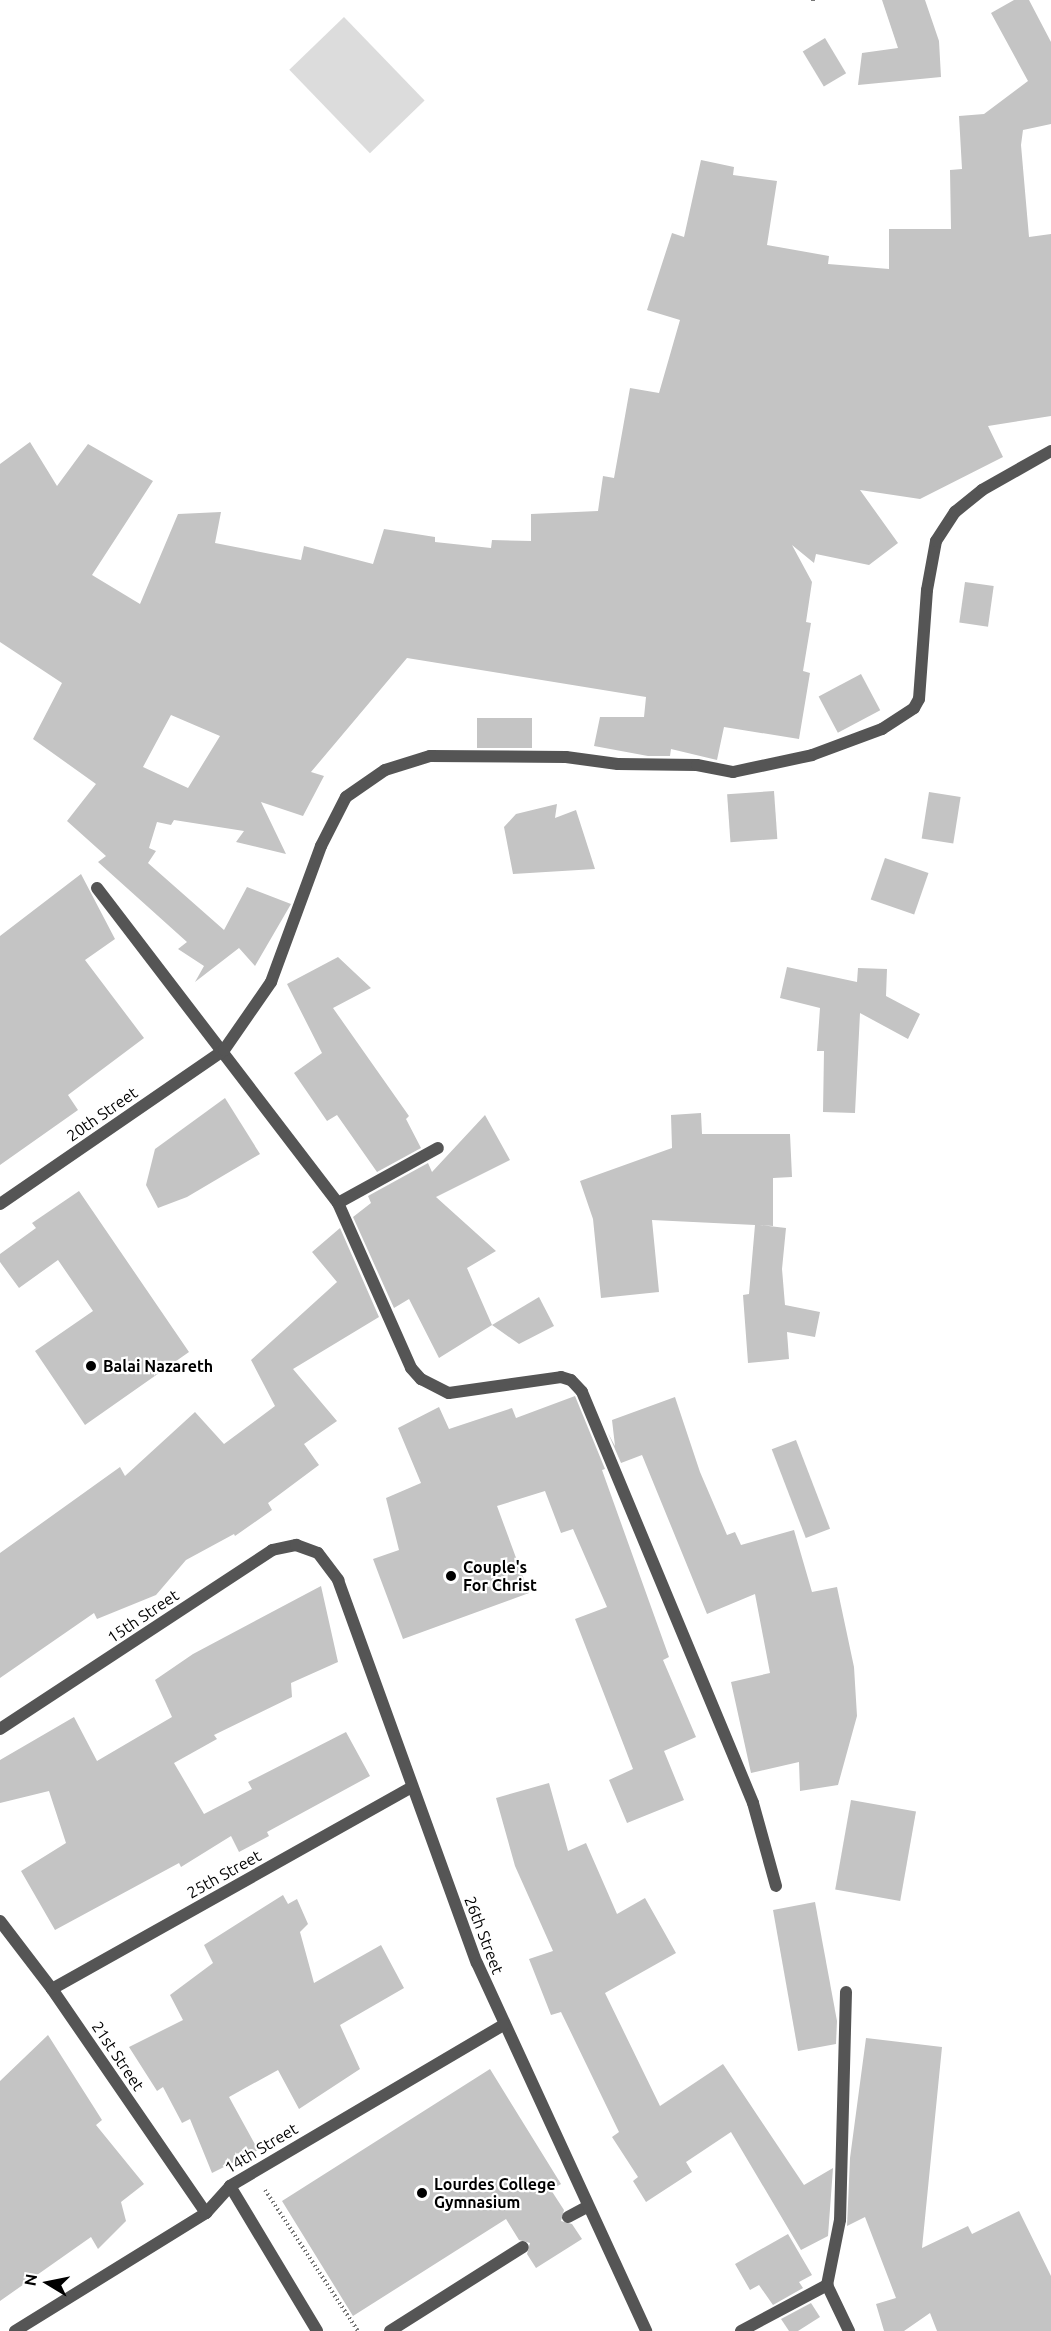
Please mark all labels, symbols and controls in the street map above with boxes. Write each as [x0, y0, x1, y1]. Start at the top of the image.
street label: 20th Street [63, 1083, 141, 1145]
place label: Balai Nazareth [103, 1356, 213, 1376]
marker: Balai Nazareth [84, 1359, 98, 1373]
place label: Couple's For Christ [463, 1557, 537, 1595]
marker: Couple's For Christ [444, 1569, 458, 1583]
street label: 15th Street [104, 1585, 182, 1647]
street label: 25th Street [184, 1846, 264, 1902]
street label: 26th Street [460, 1893, 508, 1977]
street label: 21st Street [88, 2018, 148, 2094]
street label: 14th Street [221, 2119, 301, 2177]
place label: Lourdes College Gymnasium [434, 2174, 556, 2212]
marker: Lourdes College Gymnasium [415, 2186, 429, 2200]
north arrow [18, 2253, 78, 2313]
text: N [20, 2272, 40, 2287]

